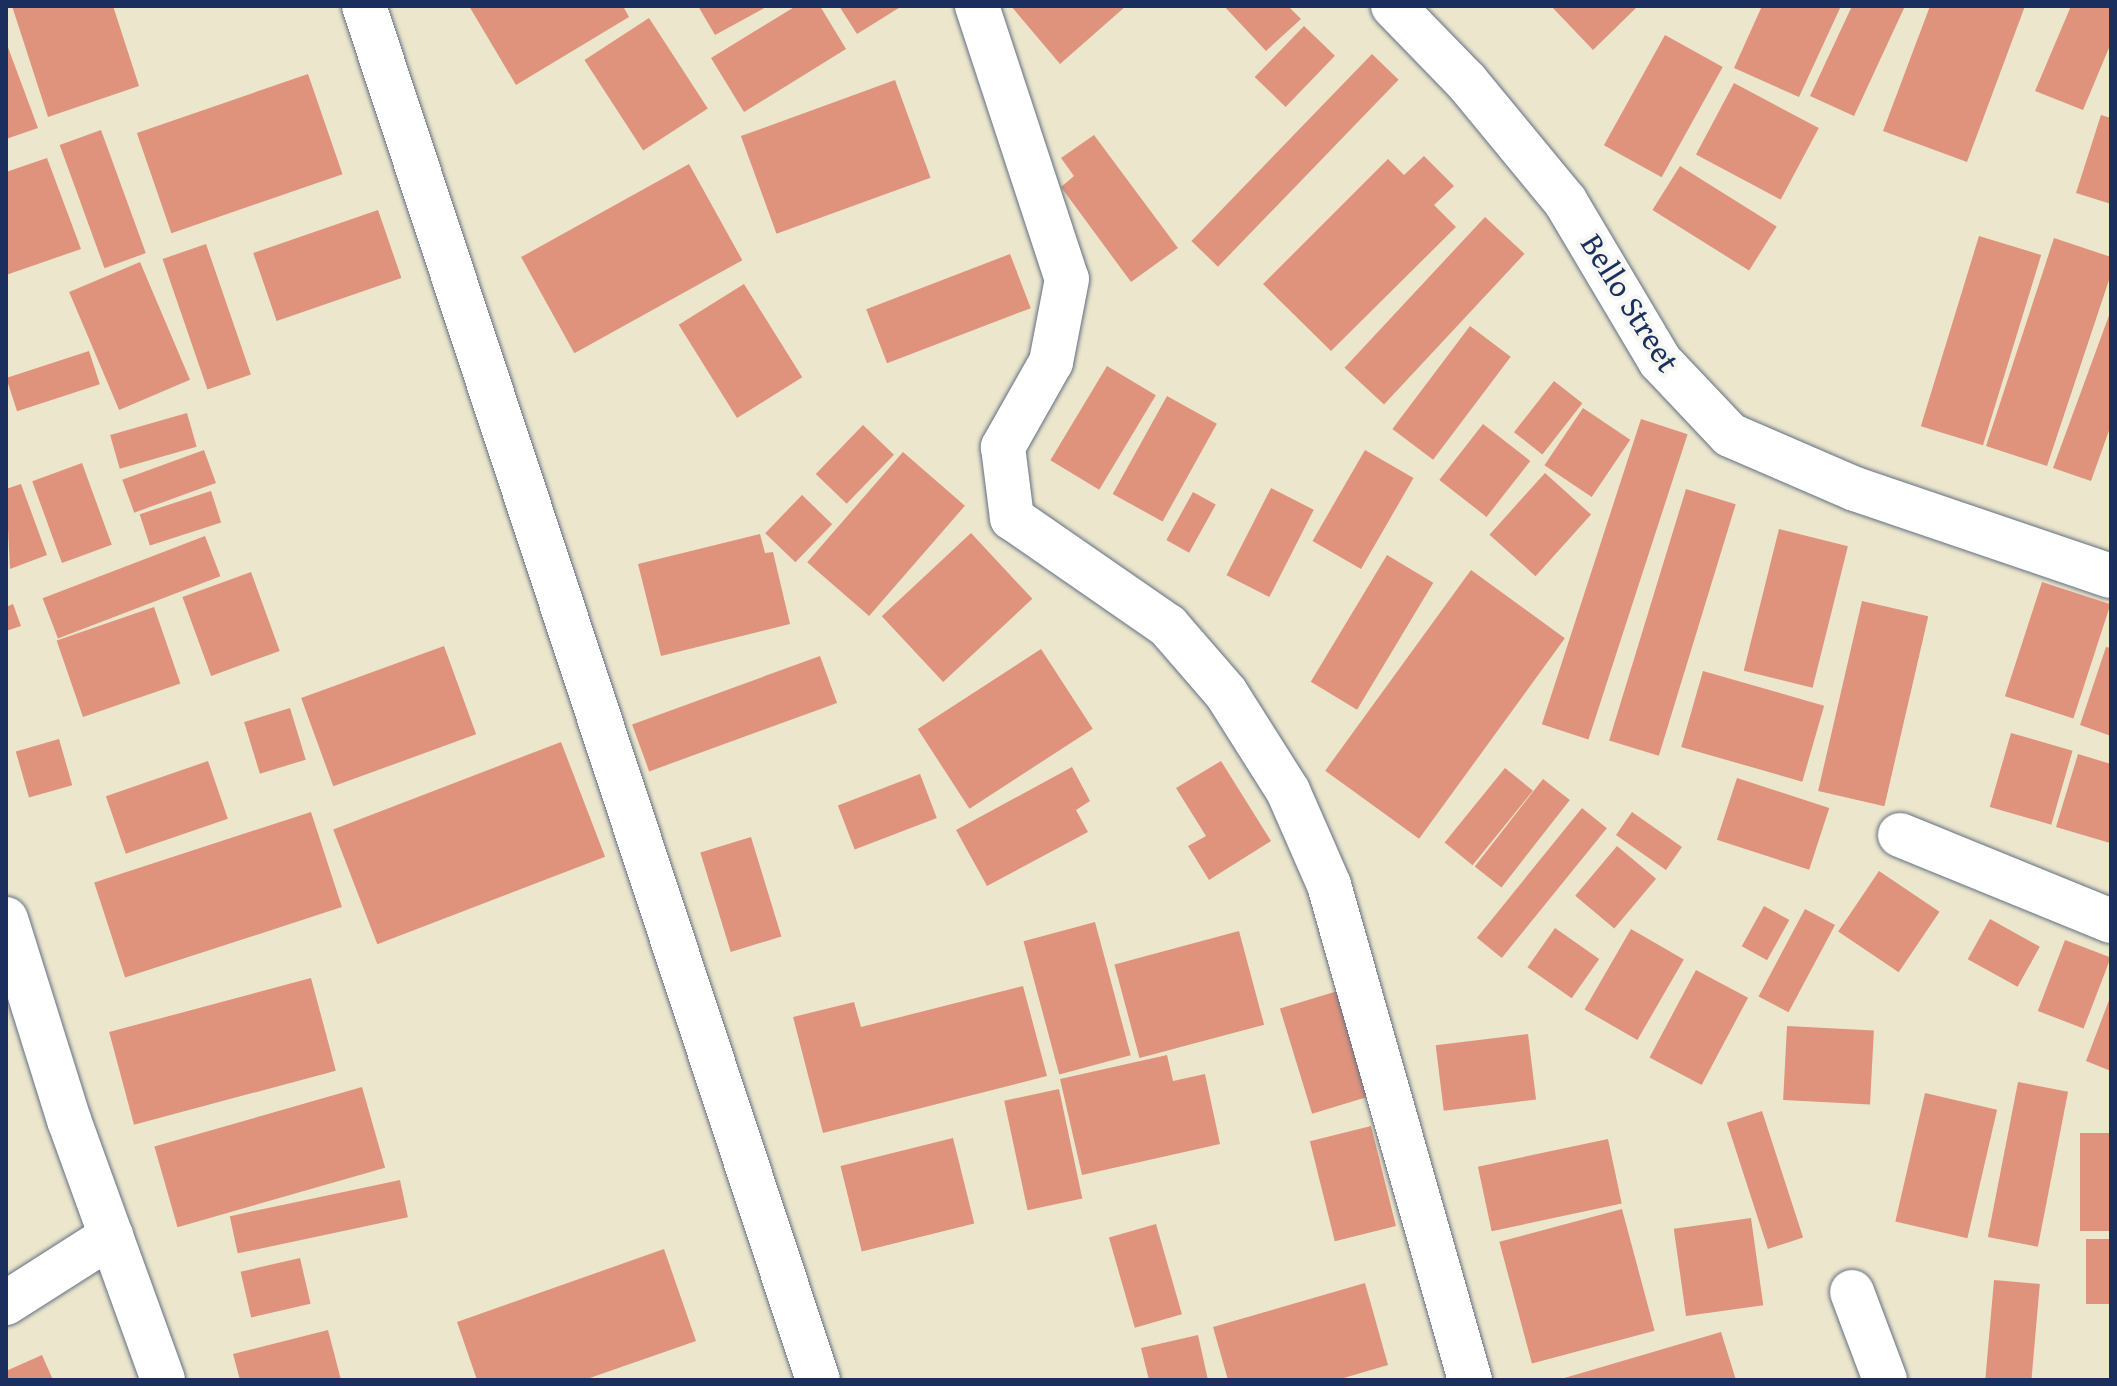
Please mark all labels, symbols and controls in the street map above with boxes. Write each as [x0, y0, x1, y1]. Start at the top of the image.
street label: Bello Street [1573, 227, 1687, 379]

